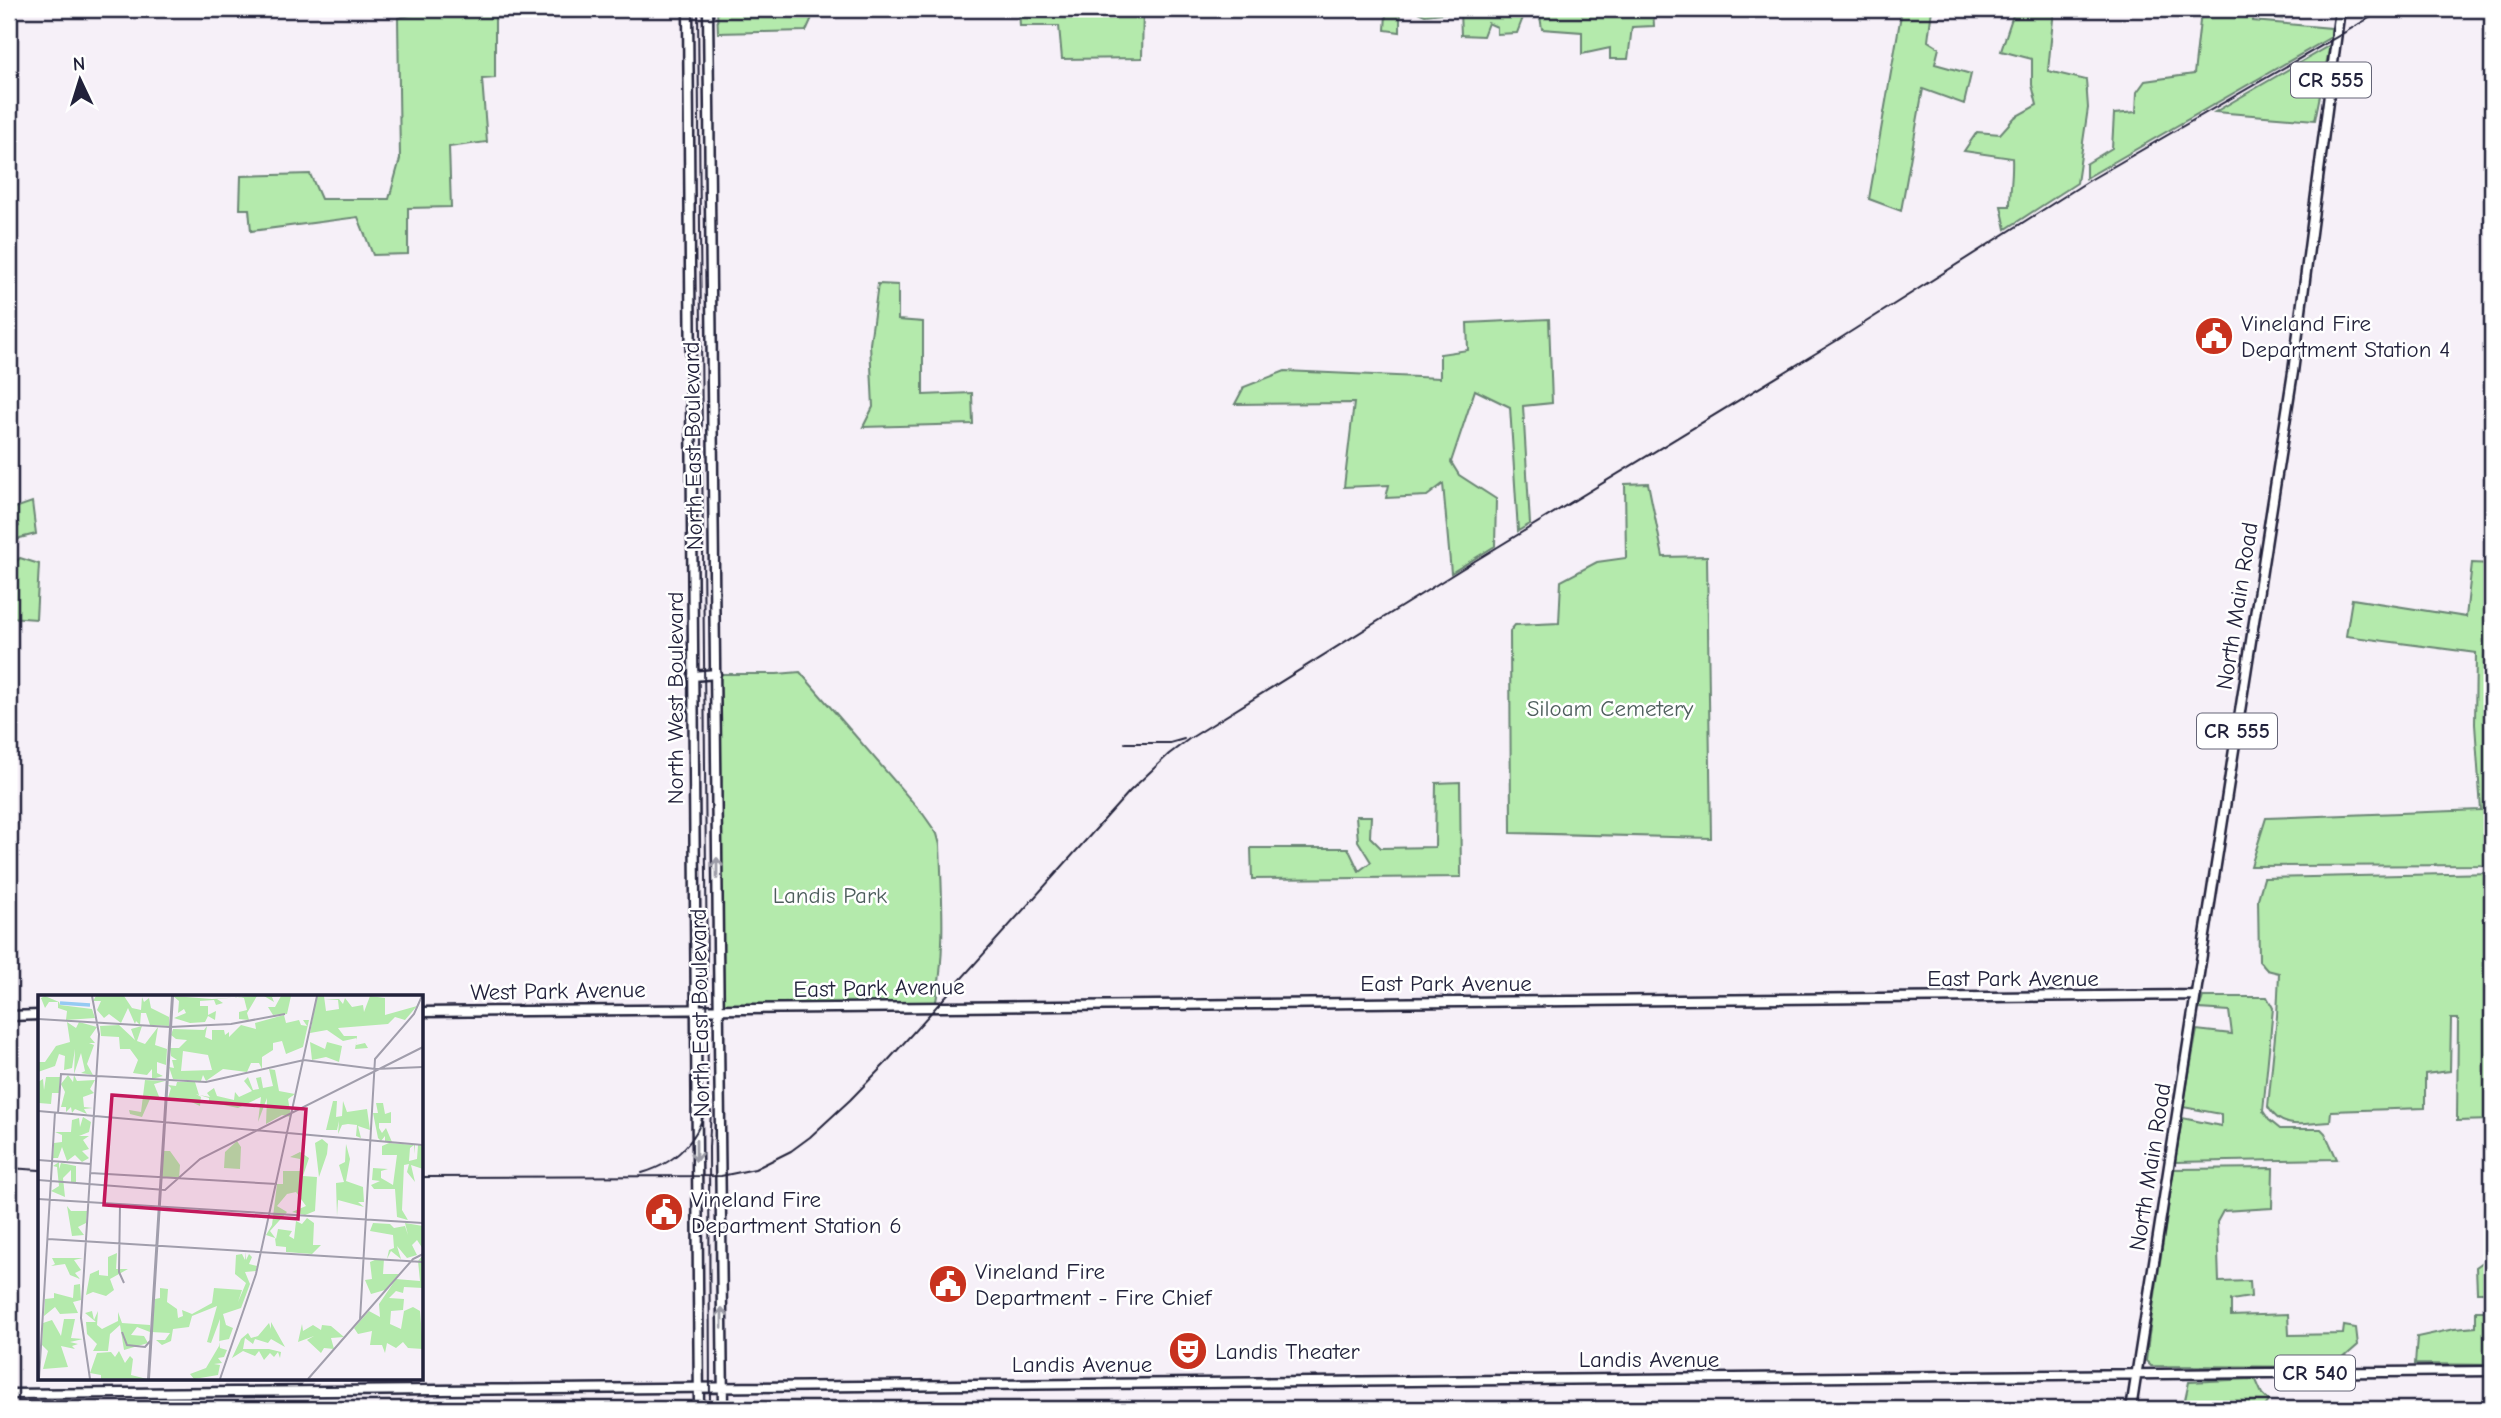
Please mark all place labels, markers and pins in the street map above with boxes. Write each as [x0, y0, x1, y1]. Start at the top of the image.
place label: Vineland Fire Department Station 4 [2241, 310, 2450, 363]
public building icon: Vineland Fire Department Station 4 [2193, 315, 2235, 357]
place label: Vineland Fire Department Station 6 [691, 1186, 902, 1239]
public building icon: Vineland Fire Department Station 6 [643, 1191, 685, 1233]
place label: Vineland Fire Department - Fire Chief [975, 1258, 1213, 1311]
public building icon: Vineland Fire Department - Fire Chief [927, 1263, 969, 1305]
theatre icon: Landis Theater [1167, 1330, 1209, 1372]
place label: Landis Theater [1215, 1338, 1361, 1365]

